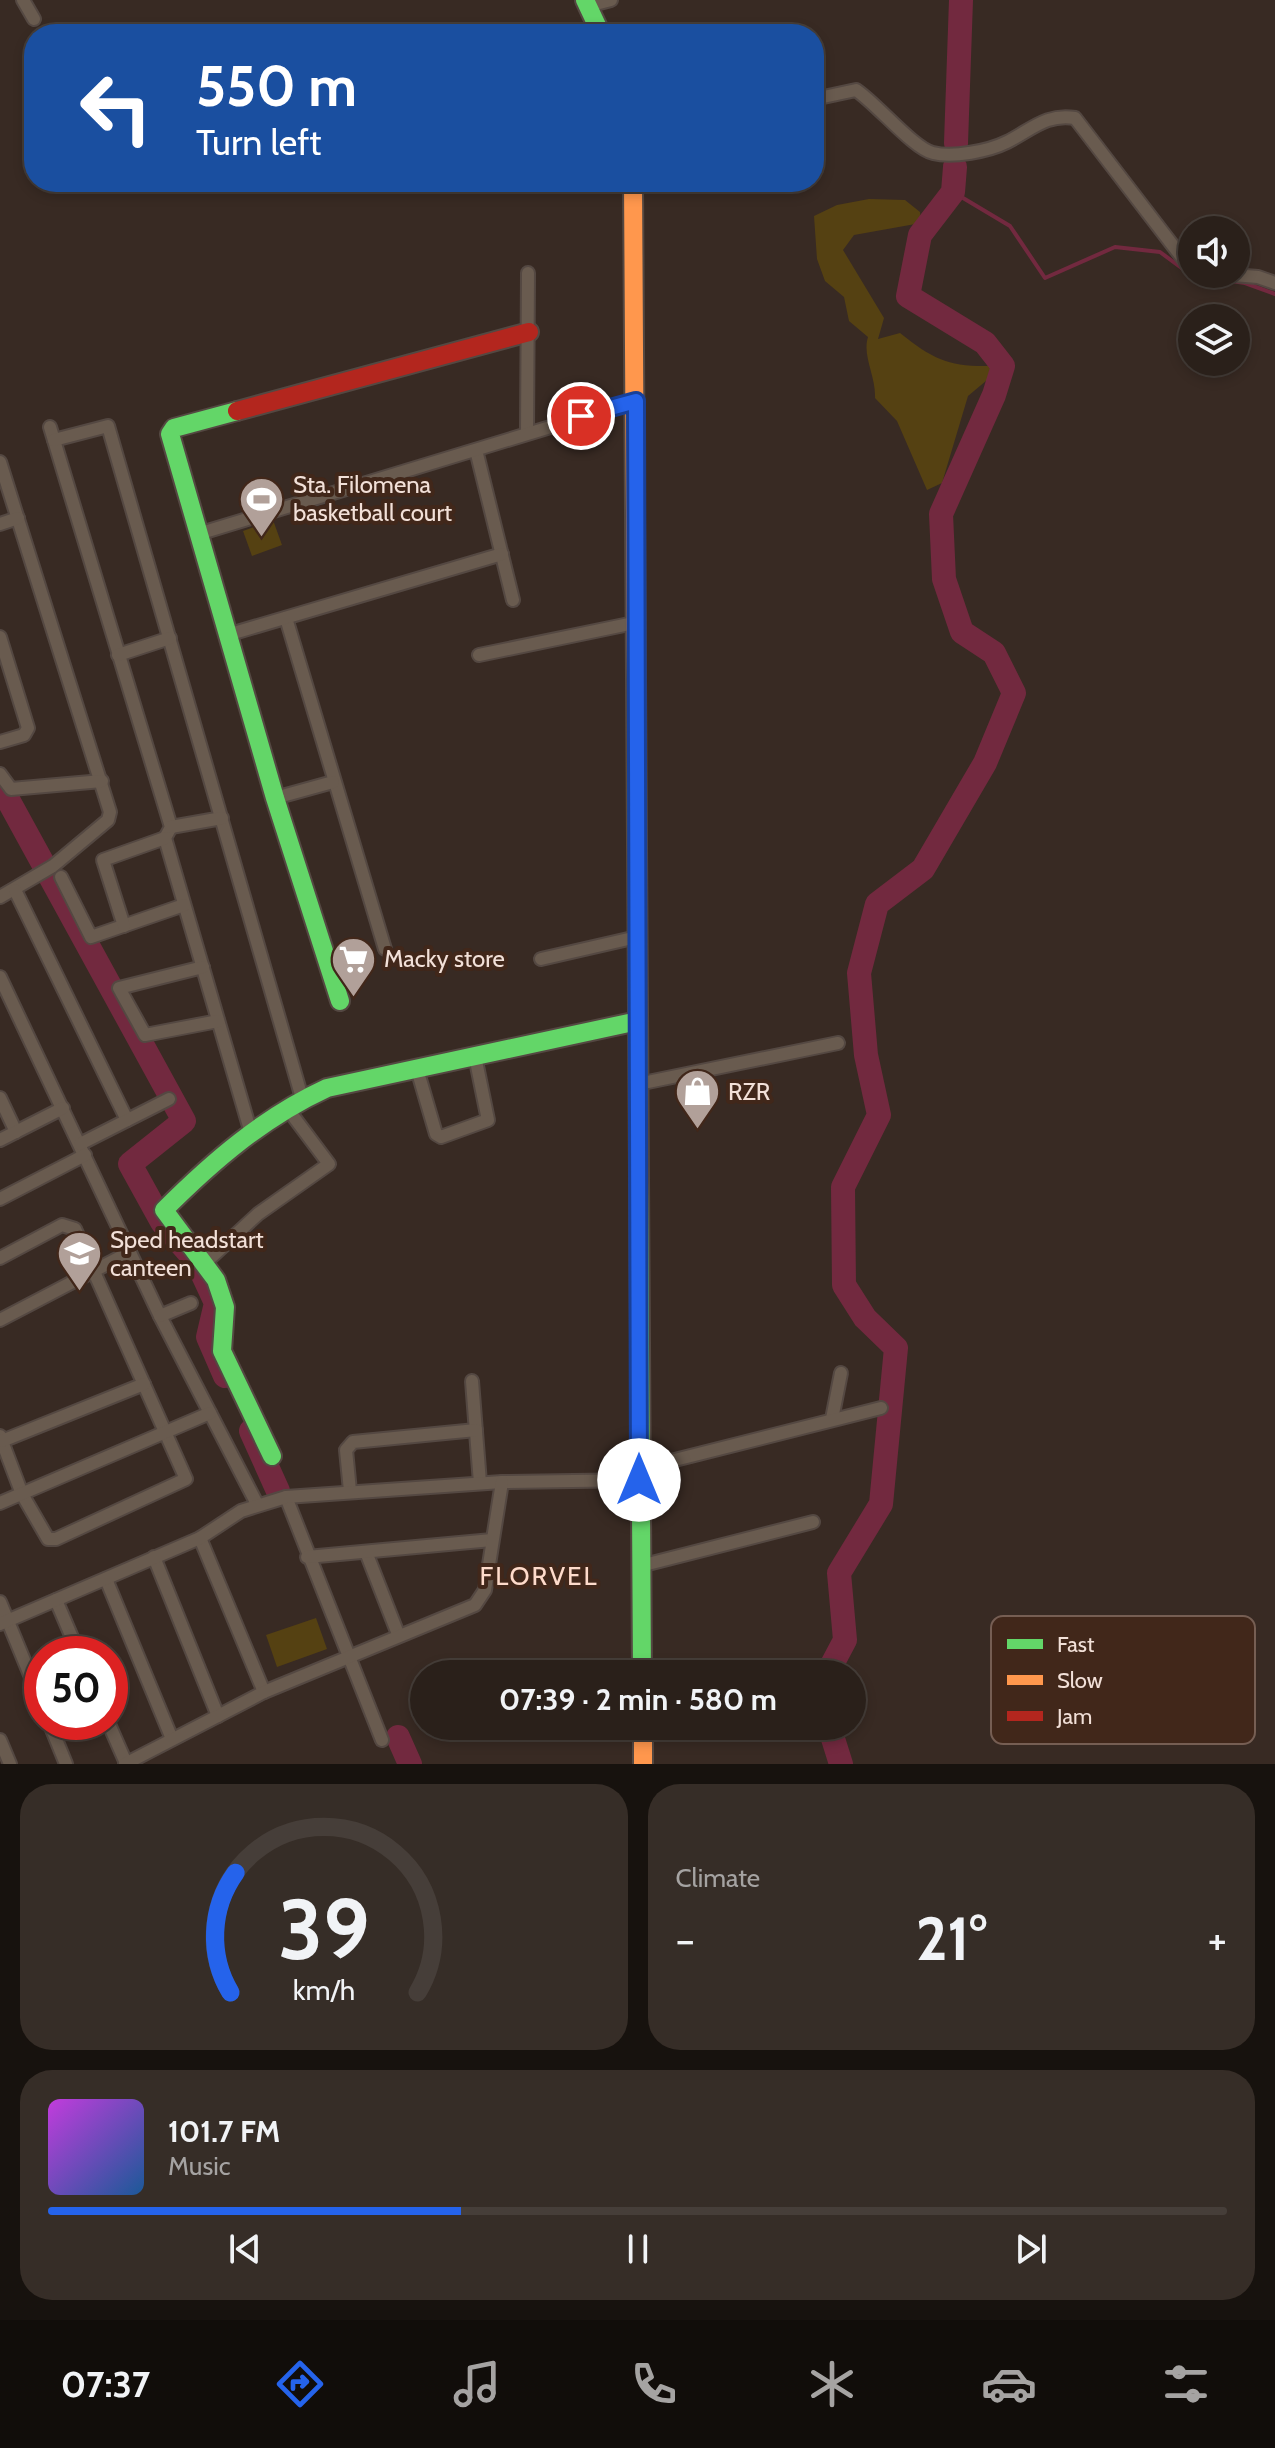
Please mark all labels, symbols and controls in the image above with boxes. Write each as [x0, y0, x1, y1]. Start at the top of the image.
text: 550 m [196, 52, 357, 120]
icon: left [64, 56, 168, 160]
text: Turn left [196, 120, 321, 164]
map controls [1178, 216, 1250, 376]
button: sound [1178, 216, 1250, 288]
button: layers [1178, 304, 1250, 376]
pin [547, 382, 615, 450]
icon: arrive [559, 394, 603, 438]
place label: Sta. Filomena basketball court [293, 470, 452, 527]
sports icon: Sta. Filomena basketball court [238, 475, 286, 538]
supermarket icon: Macky store [329, 935, 377, 998]
place label: Macky store [384, 944, 505, 973]
shop icon: RZR [673, 1068, 721, 1131]
place label: RZR [728, 1077, 771, 1106]
place label: Sped headstart canteen [110, 1225, 264, 1282]
school or university icon: Sped headstart canteen [55, 1230, 103, 1293]
position arrow [597, 1438, 681, 1522]
district label: FLORVEL [480, 1560, 598, 1592]
legend [991, 1616, 1255, 1744]
text: Fast [1057, 1631, 1095, 1658]
speed limit sign: 50 [24, 1636, 128, 1740]
text: Slow [1057, 1667, 1103, 1694]
text: 07:39 · 2 min · 580 m [499, 1681, 777, 1718]
text: Jam [1056, 1703, 1092, 1730]
text: Climate [676, 1862, 760, 1894]
text: 39 [278, 1879, 370, 1980]
text: 21° [916, 1902, 987, 1975]
text: − [676, 1913, 695, 1966]
text: + [1208, 1913, 1227, 1966]
text: km/h [292, 1972, 355, 2007]
text: 101.7 FM [168, 2113, 280, 2150]
text: Music [168, 2150, 231, 2182]
icon: previous [223, 2227, 267, 2271]
icon: pause [616, 2227, 660, 2271]
icon: next [1009, 2227, 1053, 2271]
icon: directions [272, 2356, 328, 2412]
icon: music [449, 2356, 505, 2412]
icon: phone [626, 2356, 682, 2412]
icon: climate [804, 2356, 860, 2412]
icon: car [981, 2356, 1037, 2412]
icon: filters [1158, 2356, 1214, 2412]
text: 07:37 [61, 2362, 150, 2406]

